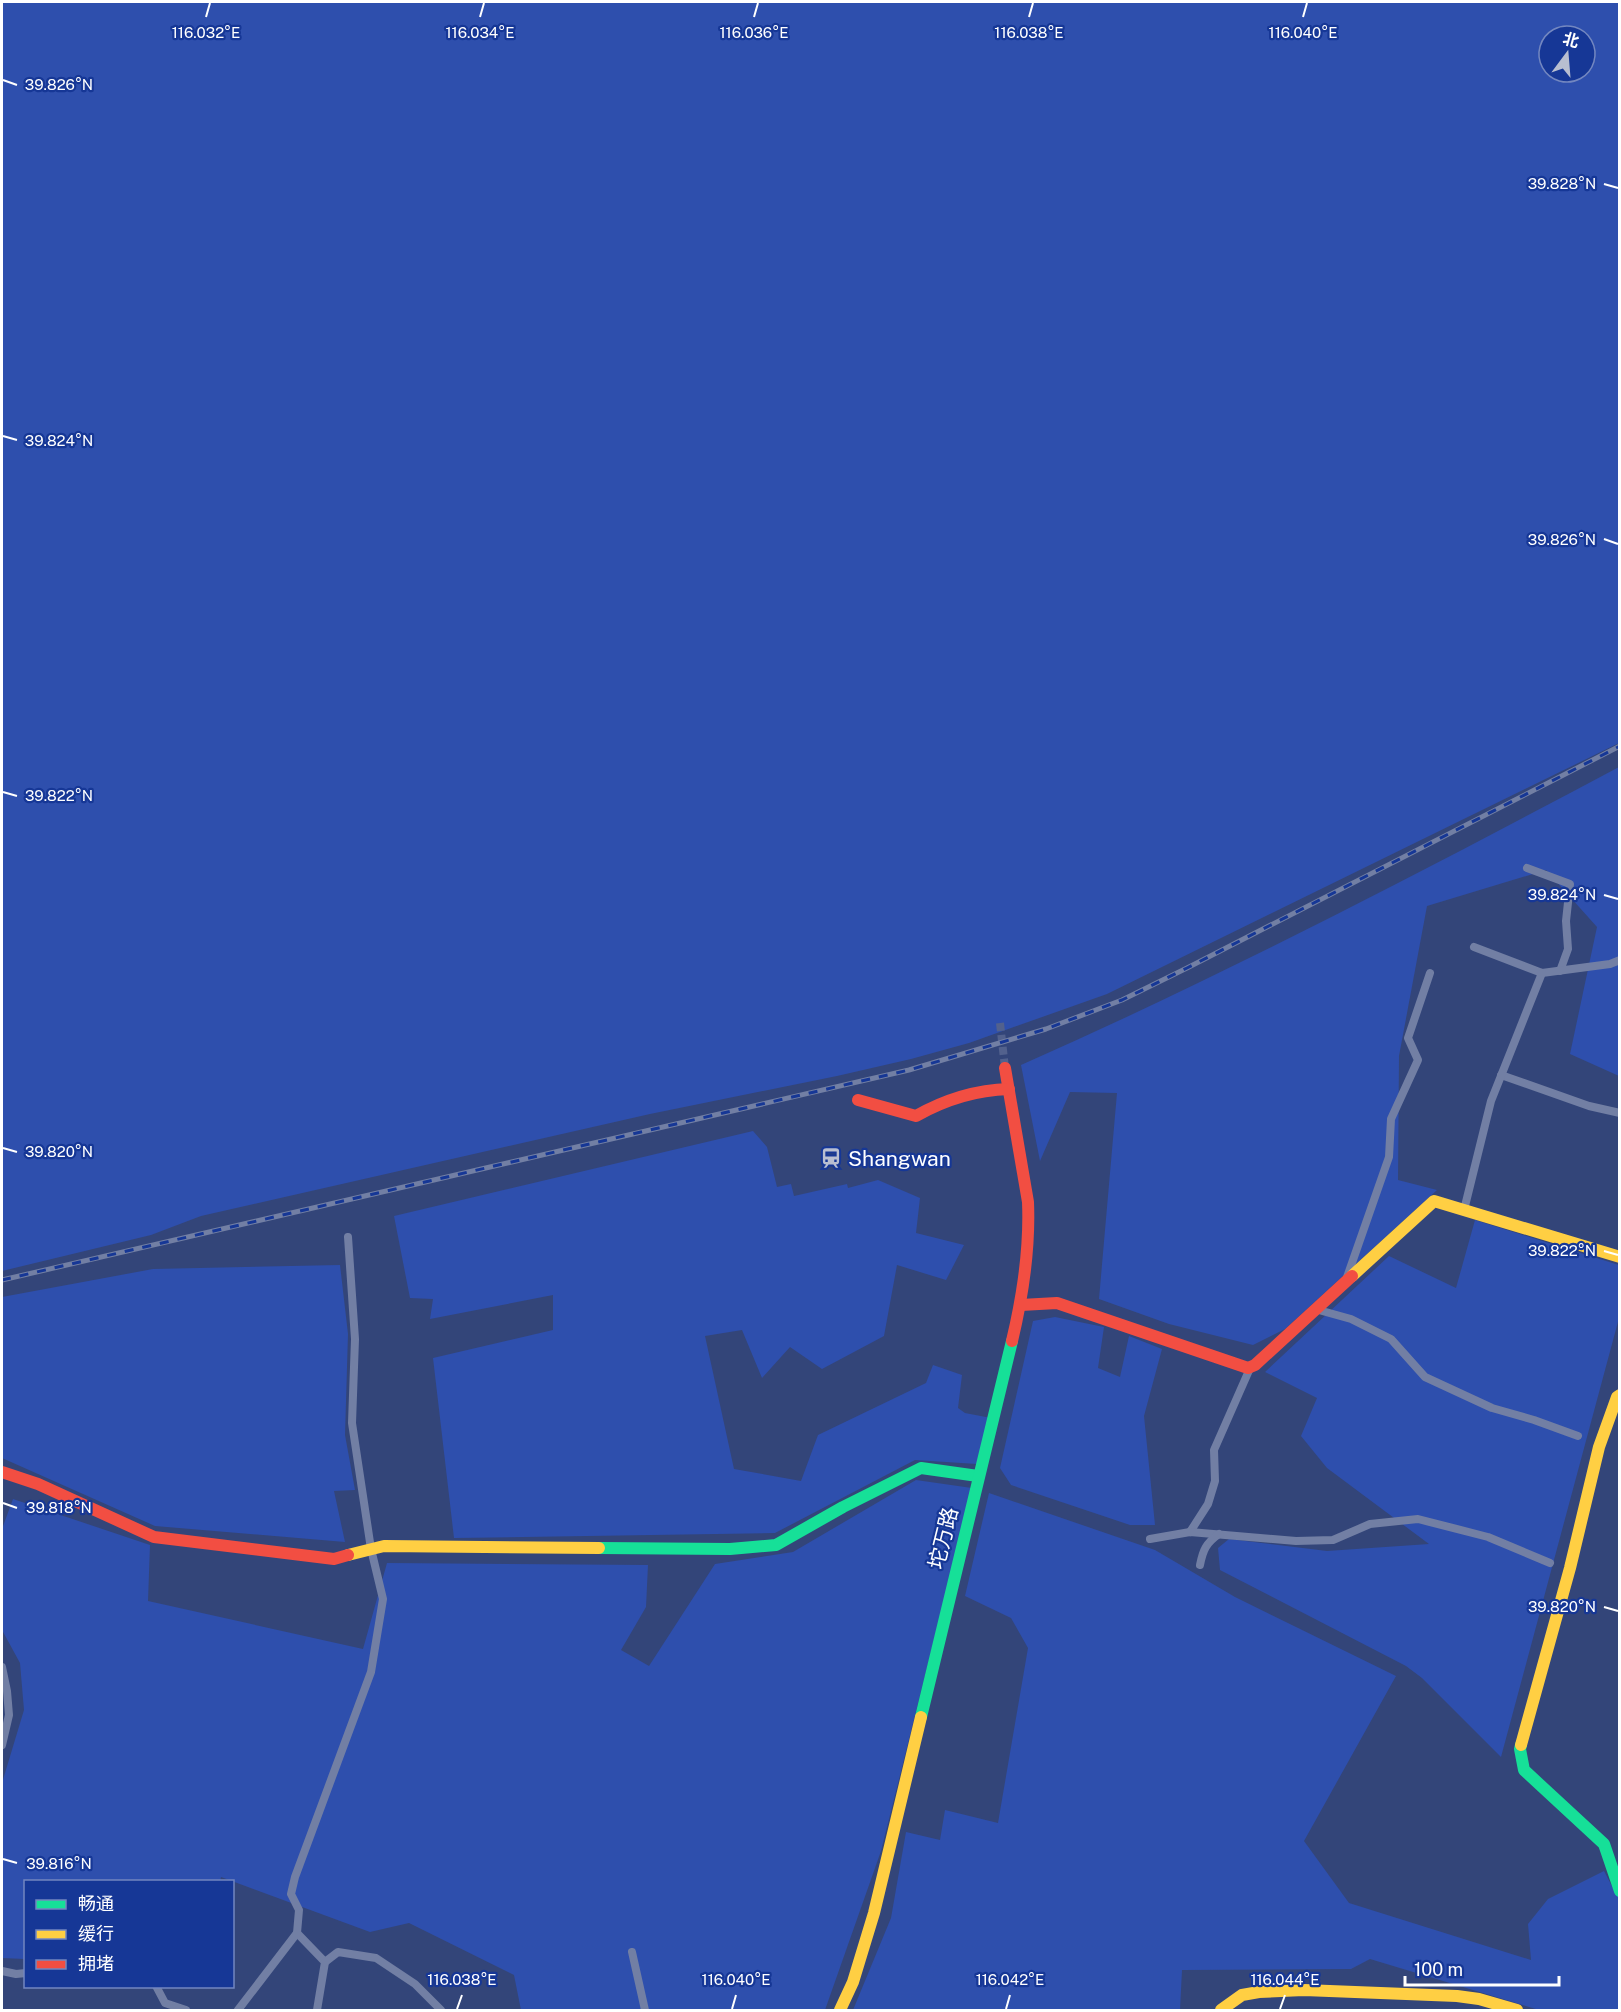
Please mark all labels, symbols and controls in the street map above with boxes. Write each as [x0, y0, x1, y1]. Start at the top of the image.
text: 116.032°E [172, 24, 240, 41]
text: 116.034°E [445, 24, 515, 41]
text: 116.036°E [720, 24, 788, 41]
text: 116.038°E [994, 24, 1064, 41]
text: 116.040°E [1269, 24, 1337, 41]
north arrow [1537, 24, 1597, 84]
text: 北 [1561, 29, 1581, 51]
text: 39.826°N [25, 76, 93, 93]
text: 39.828°N [1528, 175, 1596, 192]
text: 39.824°N [25, 432, 93, 449]
text: 39.826°N [1528, 531, 1596, 548]
text: 39.822°N [25, 787, 93, 804]
text: 39.824°N [1528, 886, 1596, 903]
text: 39.820°N [25, 1143, 93, 1160]
station icon: Shangwan [819, 1146, 843, 1170]
place label: Shangwan [848, 1146, 951, 1171]
text: 39.822°N [1528, 1242, 1596, 1259]
text: 39.818°N [26, 1499, 92, 1516]
street label: 坨万路 [923, 1504, 963, 1572]
text: 39.820°N [1528, 1598, 1596, 1615]
text: 39.816°N [26, 1855, 92, 1872]
legend [24, 1880, 234, 1988]
text: 畅通 [78, 1893, 114, 1914]
text: 缓行 [78, 1923, 114, 1944]
scale bar [1405, 1949, 1560, 1987]
text: 拥堵 [78, 1953, 114, 1974]
text: 100 m [1414, 1959, 1463, 1980]
text: 116.038°E [427, 1971, 497, 1988]
text: 116.040°E [702, 1971, 770, 1988]
text: 116.042°E [976, 1971, 1044, 1988]
text: 116.044°E [1250, 1971, 1320, 1988]

